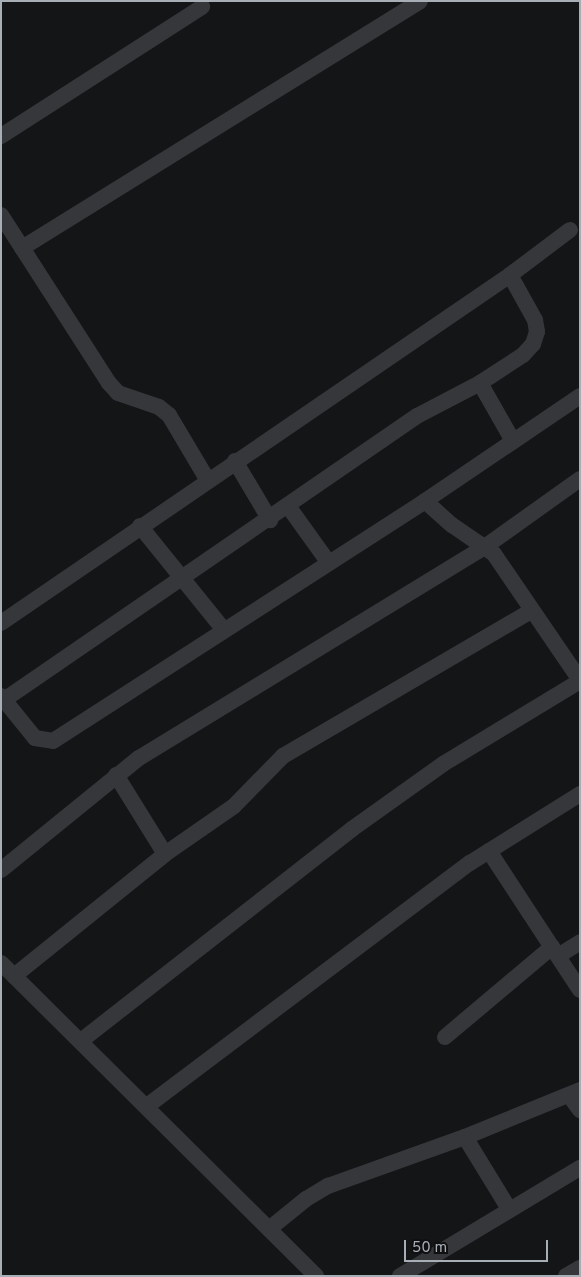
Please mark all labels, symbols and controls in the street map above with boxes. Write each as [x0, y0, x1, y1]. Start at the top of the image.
scale bar [406, 1230, 550, 1262]
text: 50 m [412, 1239, 447, 1258]

